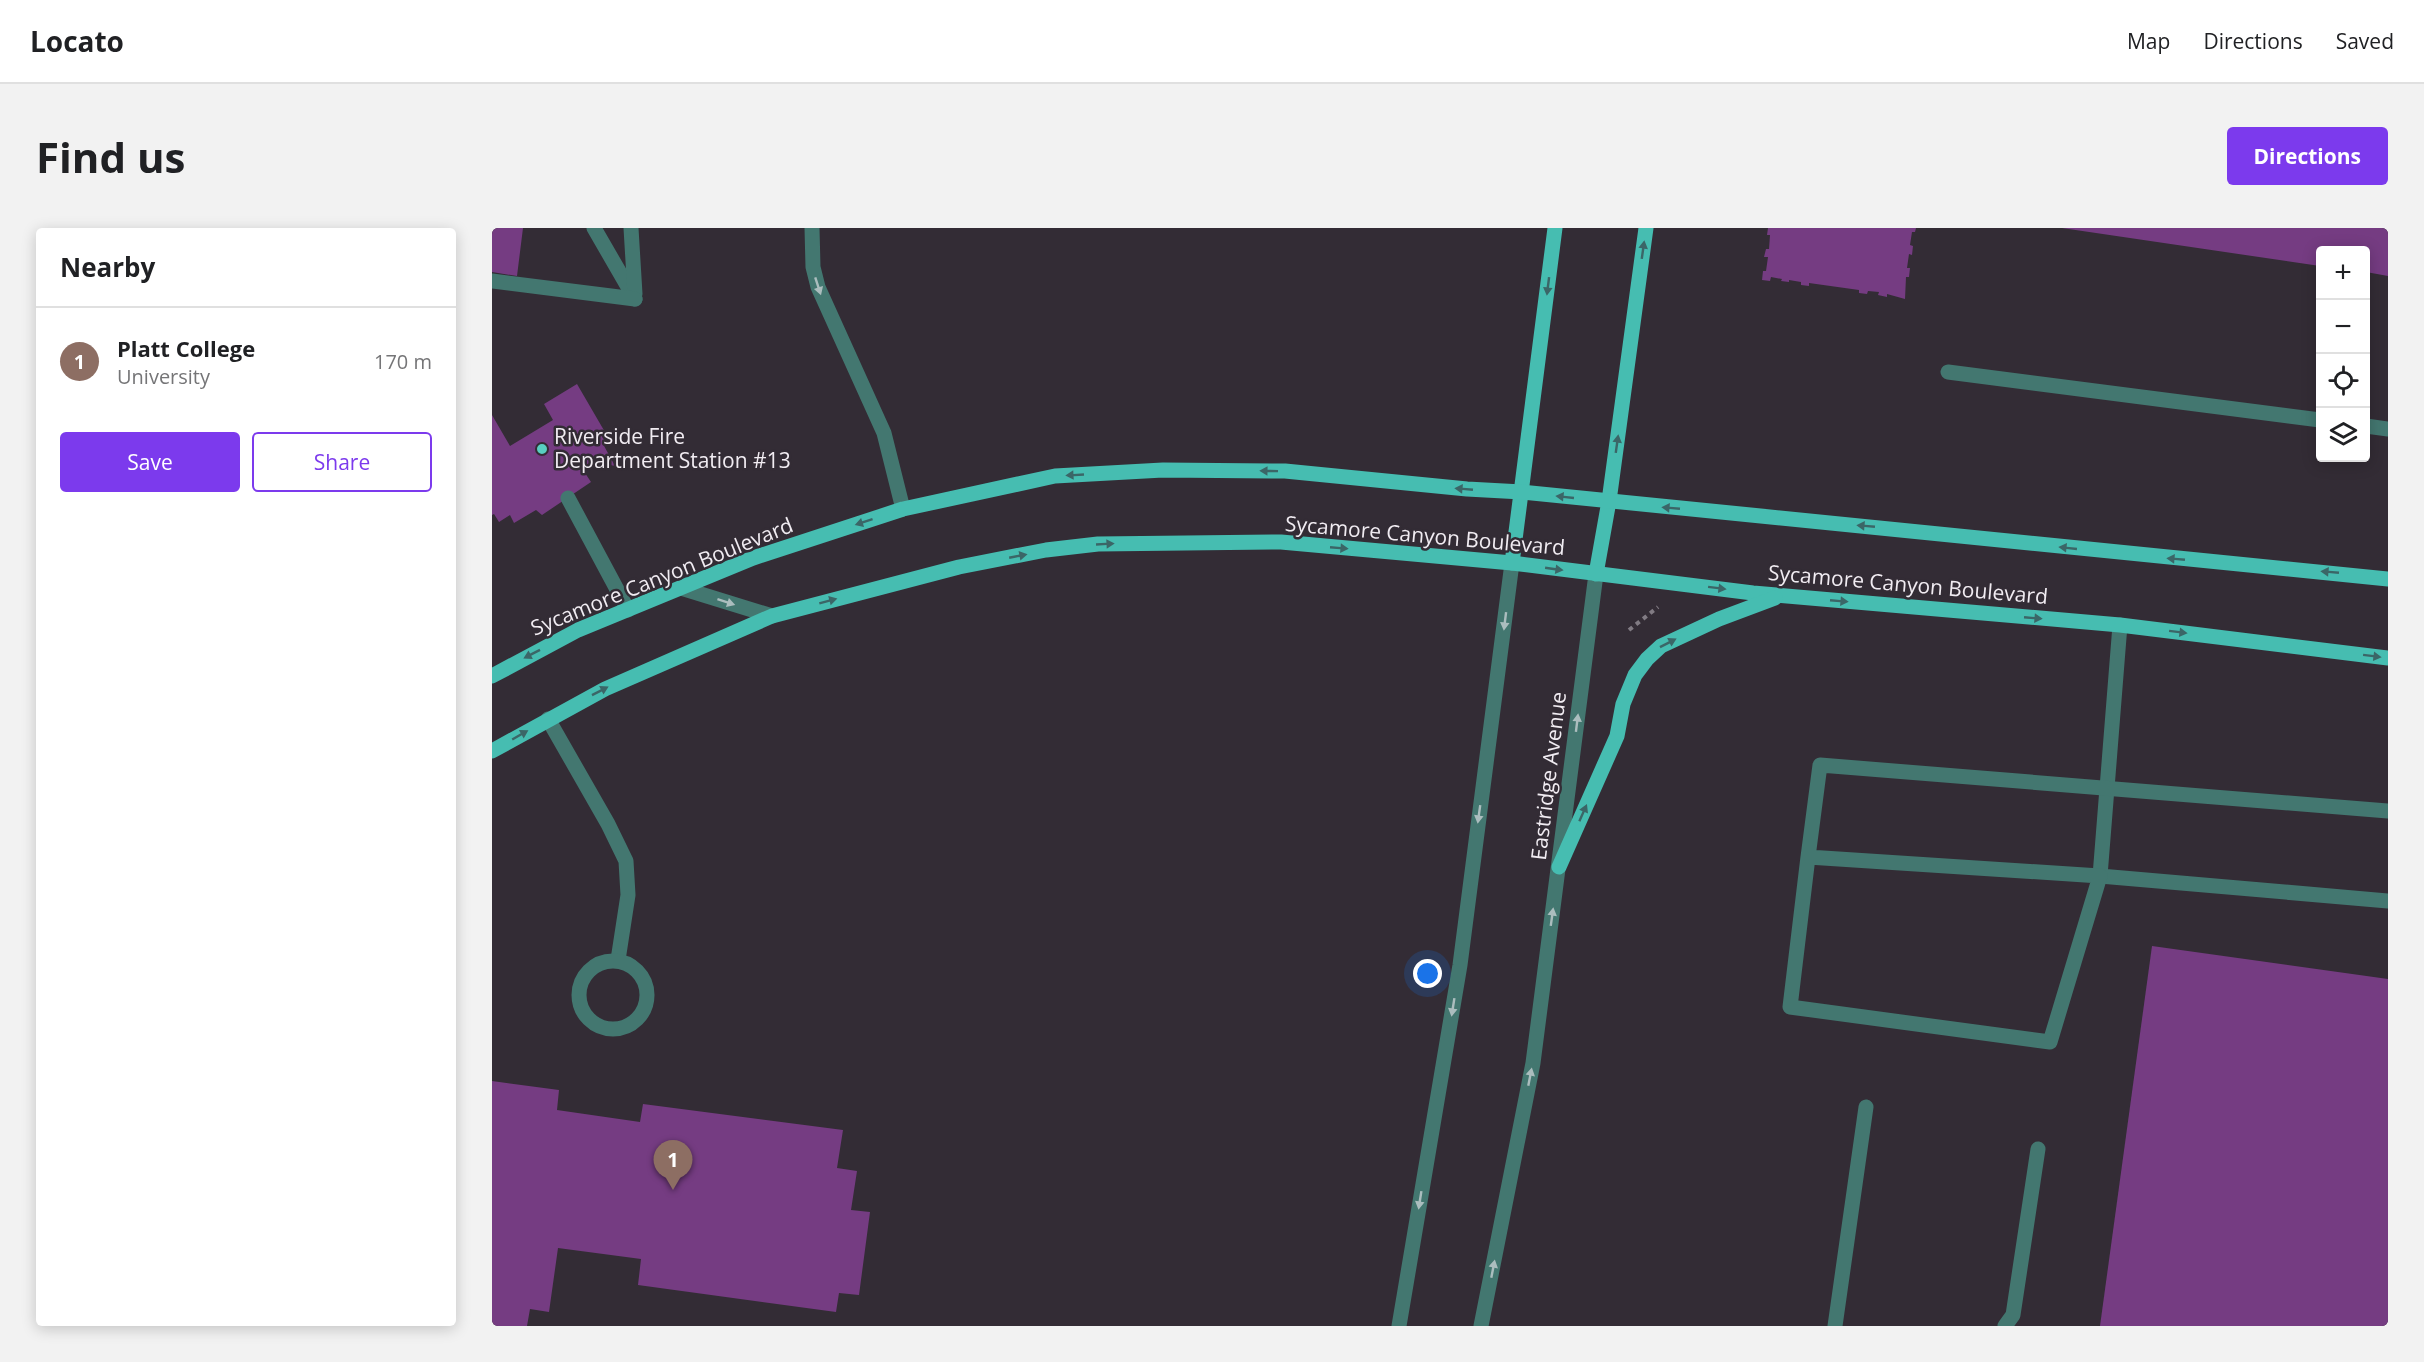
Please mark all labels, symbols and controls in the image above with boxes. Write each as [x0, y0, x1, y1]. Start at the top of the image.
text: Locato [30, 22, 124, 60]
text: Map [2127, 27, 2170, 55]
text: Directions [2203, 27, 2303, 55]
text: Saved [2336, 27, 2394, 55]
button: Directions [2227, 127, 2388, 185]
text: Find us [36, 128, 185, 185]
one-way arrow [1638, 241, 1647, 260]
map controls [2316, 246, 2370, 462]
button: + [2316, 246, 2370, 300]
text: Nearby [60, 249, 155, 285]
one-way arrow [814, 277, 824, 295]
one-way arrow [1543, 277, 1553, 296]
button: − [2316, 300, 2370, 354]
text: Platt College [117, 333, 255, 363]
text: 1 [74, 348, 85, 375]
text: 170 m [374, 348, 432, 375]
button: locate [2316, 354, 2370, 408]
text: University [117, 363, 210, 390]
button: layers [2316, 408, 2370, 462]
place label: Riverside Fire Department Station #13 [554, 422, 791, 474]
button: Save [60, 432, 240, 492]
button: Share [252, 432, 432, 492]
one-way arrow [1612, 434, 1621, 453]
marker: Riverside Fire Department Station #13 [535, 442, 549, 456]
one-way arrow [1260, 466, 1279, 476]
one-way arrow [1065, 470, 1084, 479]
one-way arrow [1454, 484, 1473, 494]
one-way arrow [1556, 492, 1575, 502]
one-way arrow [1662, 503, 1681, 513]
street label: Sycamore Canyon Boulevard [1284, 509, 1566, 561]
street label: Sycamore Canyon Boulevard [526, 511, 797, 642]
one-way arrow [855, 517, 873, 527]
one-way arrow [1856, 521, 1875, 531]
one-way arrow [1095, 540, 1114, 549]
one-way arrow [1330, 543, 1349, 553]
one-way arrow [2059, 543, 2078, 552]
one-way arrow [1008, 551, 1027, 560]
one-way arrow [2167, 554, 2186, 563]
street label: Sycamore Canyon Boulevard [1767, 558, 2049, 610]
one-way arrow [1545, 564, 1564, 573]
one-way arrow [2320, 567, 2339, 577]
one-way arrow [1708, 584, 1727, 593]
one-way arrow [819, 596, 837, 606]
one-way arrow [1829, 596, 1848, 606]
one-way arrow [717, 598, 735, 607]
one-way arrow [1500, 612, 1509, 631]
one-way arrow [2024, 613, 2043, 623]
one-way arrow [2169, 627, 2188, 637]
one-way arrow [1660, 638, 1677, 648]
one-way arrow [523, 649, 540, 658]
one-way arrow [2362, 651, 2381, 660]
one-way arrow [591, 687, 609, 697]
street label: Eastridge Avenue [1524, 690, 1572, 862]
one-way arrow [1572, 714, 1582, 733]
one-way arrow [512, 729, 528, 740]
one-way arrow [1578, 804, 1588, 822]
one-way arrow [1474, 805, 1484, 824]
one-way arrow [1548, 907, 1557, 926]
your location [1413, 959, 1442, 988]
one-way arrow [1448, 998, 1457, 1017]
one-way arrow [1526, 1068, 1535, 1087]
pin: 1 [654, 1140, 693, 1190]
one-way arrow [1416, 1190, 1425, 1209]
one-way arrow [1489, 1259, 1498, 1278]

